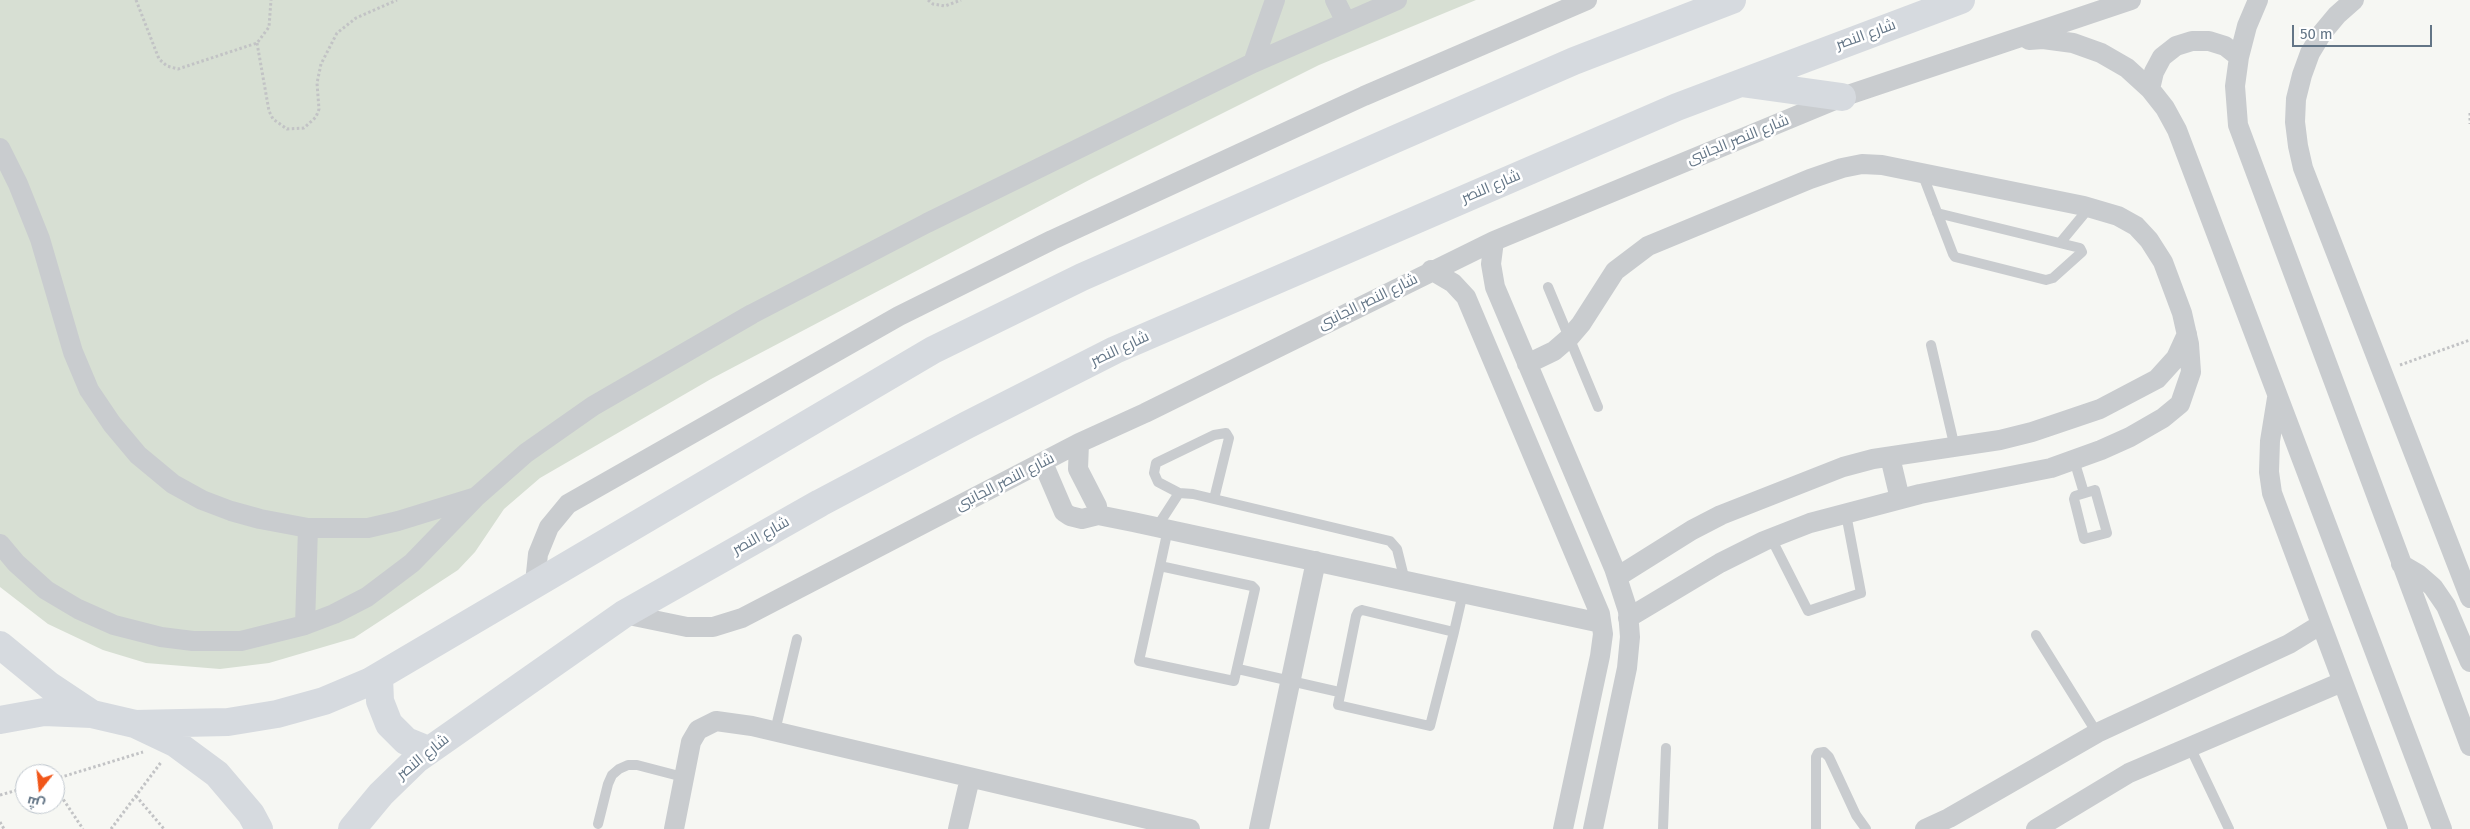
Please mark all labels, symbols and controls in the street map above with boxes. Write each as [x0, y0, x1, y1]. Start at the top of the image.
scale bar [2295, 15, 2435, 47]
street label: شارع النصر [1834, 16, 1898, 54]
text: 50 m [2300, 25, 2333, 43]
street label: شارع النصر الجانبى [1684, 111, 1792, 169]
street label: شارع النصر [1459, 167, 1523, 207]
street label: شارع النصر الجانبى [1315, 270, 1421, 334]
street label: شارع النصر [1088, 328, 1152, 370]
street label: شارع النصر الجانبى [953, 449, 1057, 515]
street label: شارع النصر [729, 513, 793, 559]
street label: شارع النصر [393, 730, 453, 784]
north arrow [15, 764, 65, 814]
text: ش [25, 792, 47, 814]

